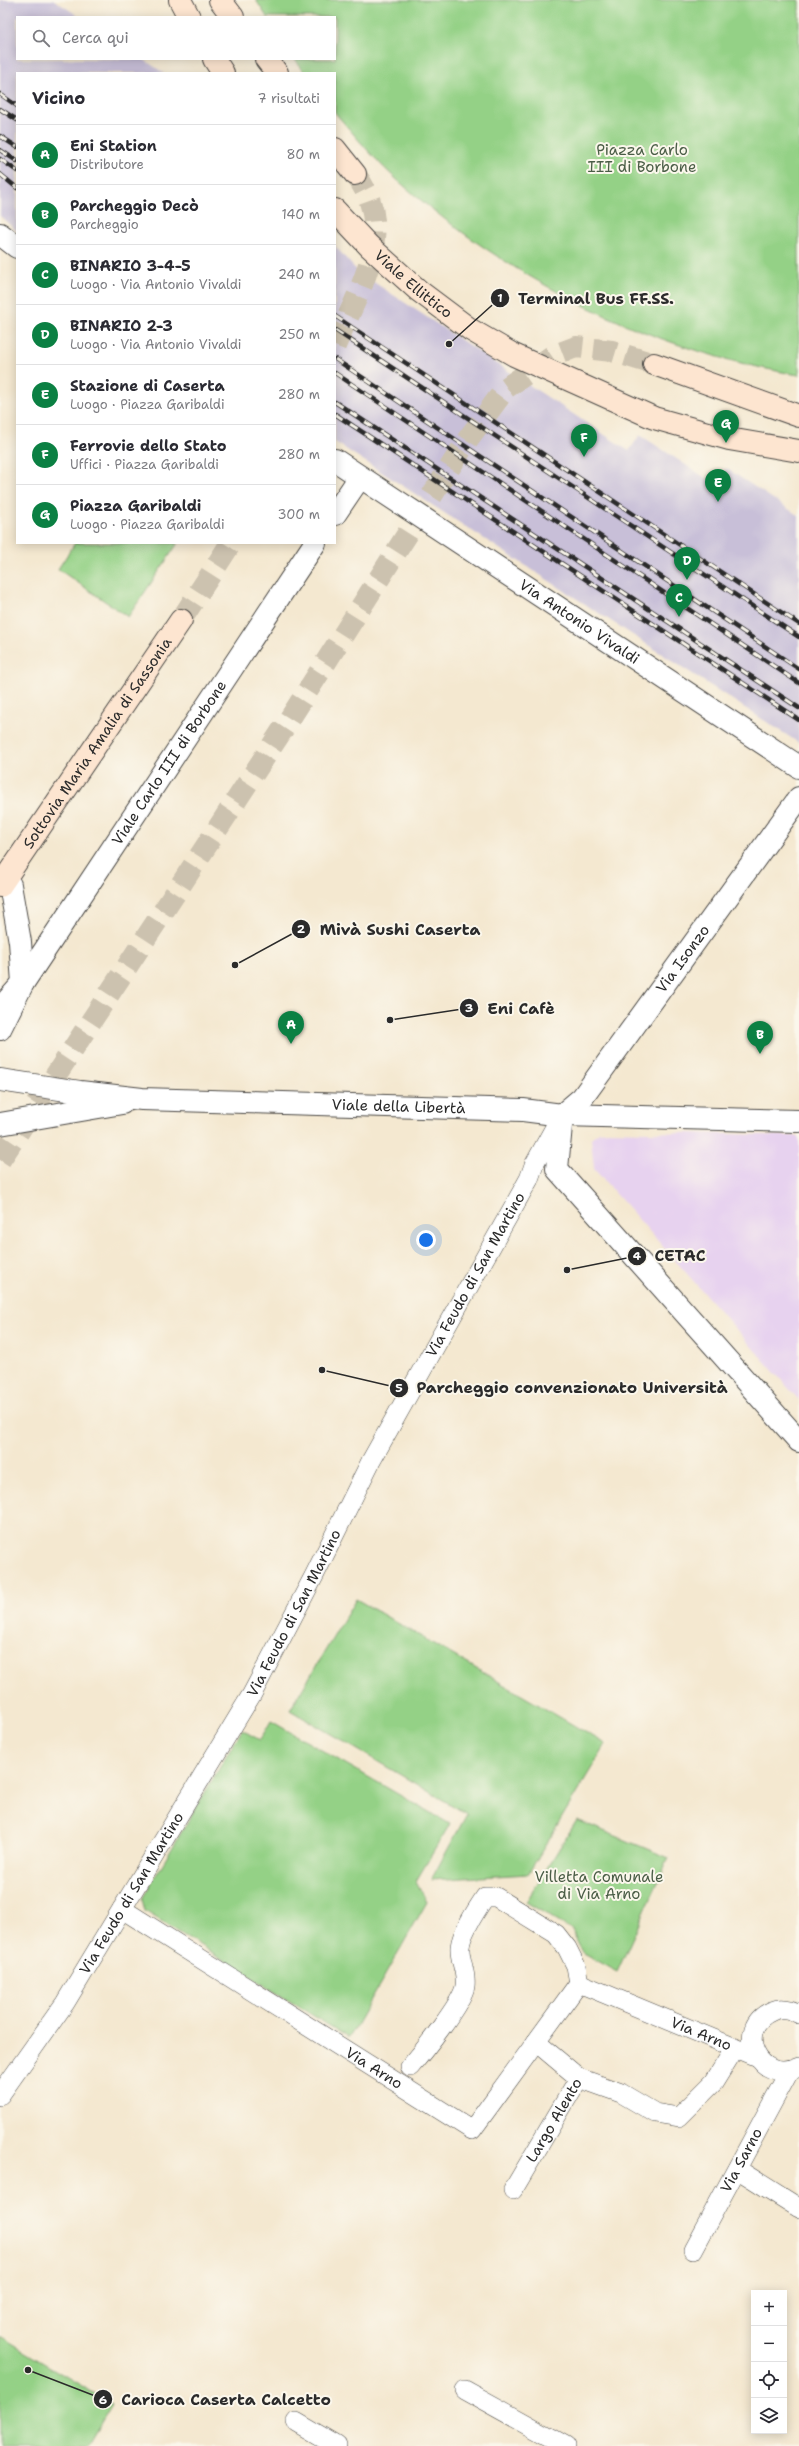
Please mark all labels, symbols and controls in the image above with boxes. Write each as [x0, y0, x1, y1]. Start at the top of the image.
search box [16, 16, 336, 60]
icon: search [30, 27, 52, 49]
text: Cerca qui [62, 28, 129, 48]
text: Vicino [32, 87, 85, 109]
text: 7 risultati [257, 90, 320, 107]
text: Eni Station [70, 136, 157, 156]
park label: Piazza Carlo III di Borbone [588, 140, 696, 177]
text: A [40, 146, 50, 163]
text: 80 m [286, 146, 320, 163]
text: Distributore [70, 156, 144, 173]
text: Parcheggio Decò [70, 196, 199, 216]
text: B [41, 206, 49, 223]
text: 140 m [281, 206, 320, 223]
text: Parcheggio [70, 216, 139, 233]
street label: Viale Ellittico [370, 245, 457, 323]
text: BINARIO 3-4-5 [70, 256, 191, 276]
text: C [41, 266, 49, 283]
text: 240 m [278, 266, 320, 283]
text: Luogo · Via Antonio Vivaldi [70, 276, 242, 293]
callout: Terminal Bus FF.SS. [490, 284, 682, 312]
text: Terminal Bus FF.SS. [518, 288, 674, 309]
text: 1 [497, 290, 503, 306]
text: BINARIO 2-3 [70, 316, 173, 336]
text: D [40, 326, 50, 343]
text: 250 m [279, 326, 320, 343]
text: Luogo · Via Antonio Vivaldi [70, 336, 242, 353]
text: Stazione di Caserta [70, 376, 225, 396]
text: E [41, 386, 49, 403]
text: 280 m [278, 386, 320, 403]
text: Luogo · Piazza Garibaldi [70, 396, 225, 413]
pin: G [713, 410, 739, 443]
pin: F [571, 424, 597, 457]
text: Ferrovie dello Stato [70, 436, 227, 456]
text: F [41, 446, 49, 463]
text: 280 m [278, 446, 320, 463]
text: Uffici · Piazza Garibaldi [70, 456, 219, 473]
pin: E [705, 469, 731, 502]
text: Piazza Garibaldi [70, 496, 201, 516]
text: G [40, 506, 50, 523]
text: 300 m [277, 506, 320, 523]
text: Luogo · Piazza Garibaldi [70, 516, 225, 533]
pin: D [674, 547, 700, 580]
street label: Via Antonio Vivaldi [515, 575, 643, 669]
pin: C [666, 584, 692, 617]
street label: Sottovia Maria Amalia di Sassonia [18, 633, 177, 853]
street label: Viale Carlo III di Borbone [107, 676, 231, 849]
callout: Mivà Sushi Caserta [291, 915, 488, 943]
text: Mivà Sushi Caserta [320, 919, 480, 940]
text: 2 [297, 921, 306, 937]
street label: Via Isonzo [651, 921, 714, 997]
callout: Eni Cafè [459, 994, 563, 1022]
text: Eni Cafè [487, 998, 555, 1019]
text: 3 [465, 1000, 473, 1016]
pin: A [278, 1011, 304, 1044]
pin: B [747, 1021, 773, 1054]
street label: Viale della Libertà [331, 1094, 466, 1118]
street label: Via Feudo di San Martino [421, 1189, 530, 1361]
your location [416, 1230, 436, 1250]
callout: CETAC [627, 1242, 714, 1270]
text: CETAC [654, 1245, 706, 1266]
text: 4 [633, 1248, 642, 1264]
callout: Parcheggio convenzionato Università [389, 1374, 736, 1402]
text: Parcheggio convenzionato Università [416, 1377, 728, 1398]
text: 5 [395, 1380, 403, 1396]
street label: Via Feudo di San Martino [242, 1526, 346, 1700]
street label: Via Feudo di San Martino [75, 1808, 188, 1978]
park label: Villetta Comunale di Via Arno [535, 1867, 663, 1904]
street label: Via Arno [668, 2012, 735, 2055]
street label: Via Arno [342, 2043, 406, 2094]
street label: Largo Alento [521, 2074, 587, 2166]
street label: Via Sarno [716, 2124, 767, 2196]
map controls [751, 2290, 787, 2434]
button: + [751, 2290, 787, 2326]
button: − [751, 2326, 787, 2362]
button: locate [751, 2362, 787, 2398]
callout: Carioca Caserta Calcetto [93, 2385, 339, 2413]
text: Carioca Caserta Calcetto [121, 2389, 331, 2410]
text: 6 [99, 2392, 107, 2408]
button: layers [751, 2398, 787, 2434]

